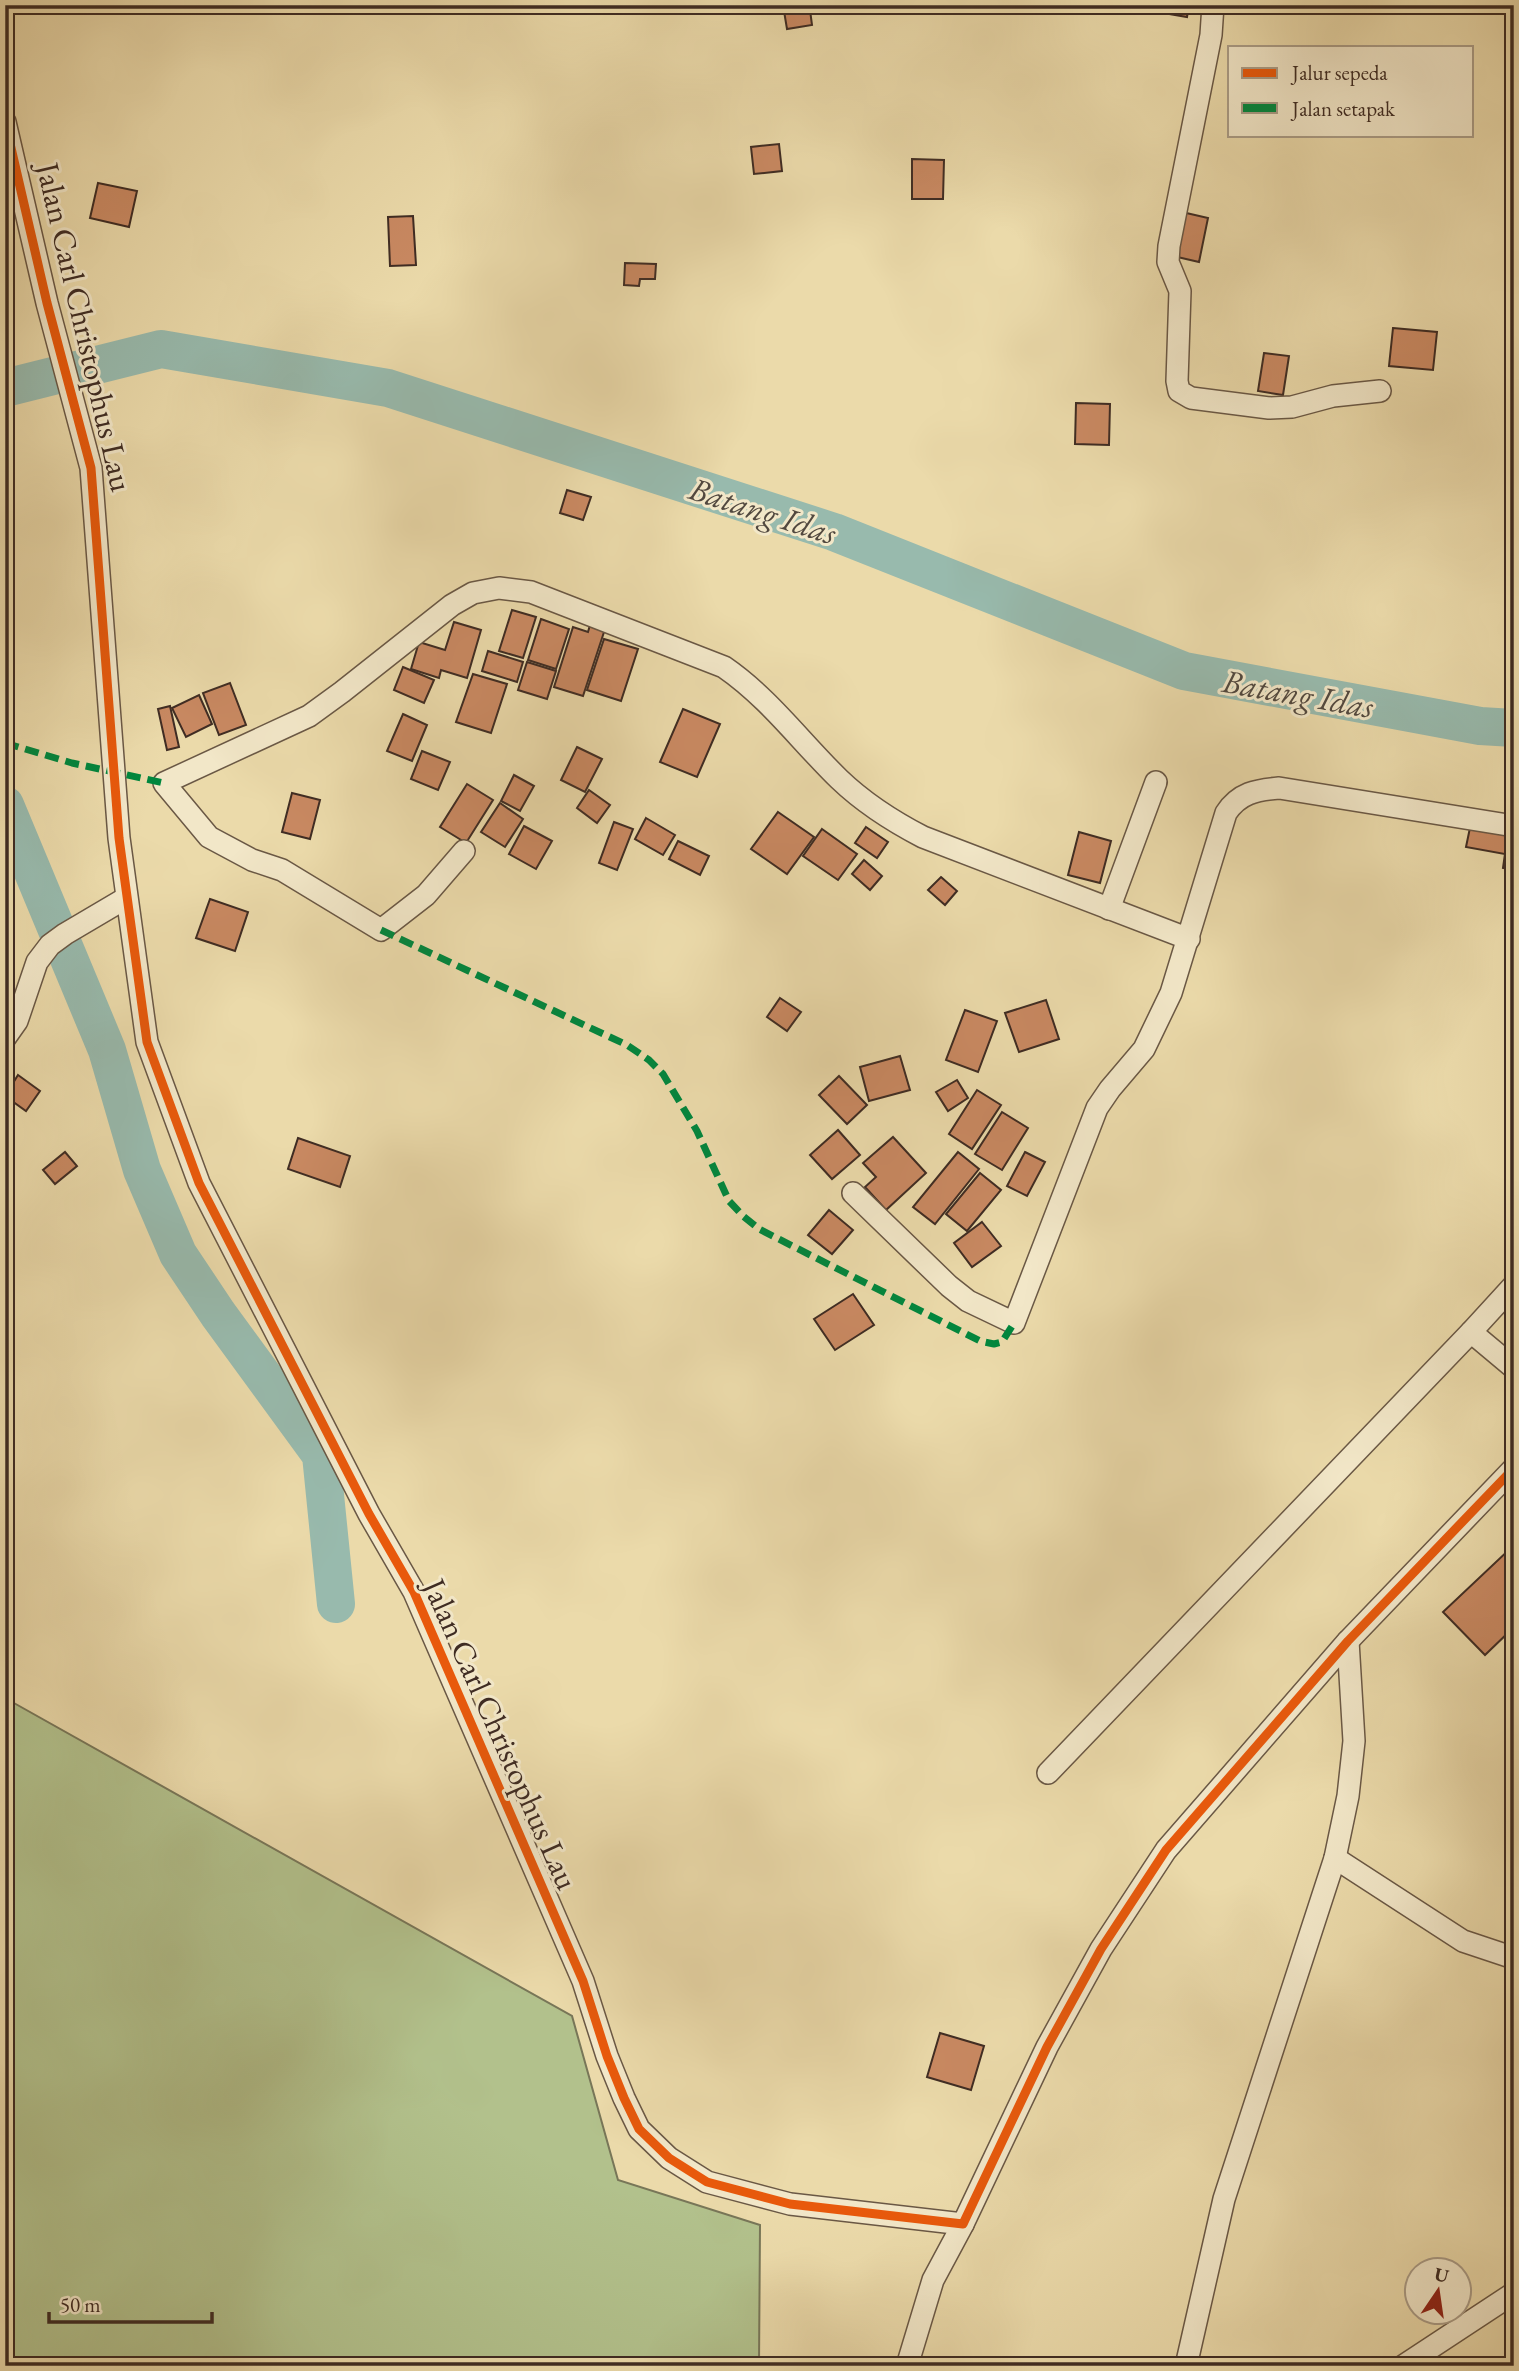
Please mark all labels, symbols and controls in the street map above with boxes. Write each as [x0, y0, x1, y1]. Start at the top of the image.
legend [1228, 46, 1474, 136]
text: Jalur sepeda [1290, 59, 1388, 86]
text: Jalan setapak [1290, 95, 1396, 122]
street label: Jalan Carl Christophus Lau [26, 156, 143, 496]
water label: Batang Idas [683, 466, 843, 555]
water label: Batang Idas [1218, 659, 1377, 728]
street label: Jalan Carl Christophus Lau [412, 1569, 589, 1896]
north arrow [1404, 2256, 1474, 2326]
text: U [1432, 2261, 1451, 2289]
scale bar [49, 2280, 212, 2324]
text: 50 m [60, 2291, 101, 2318]

